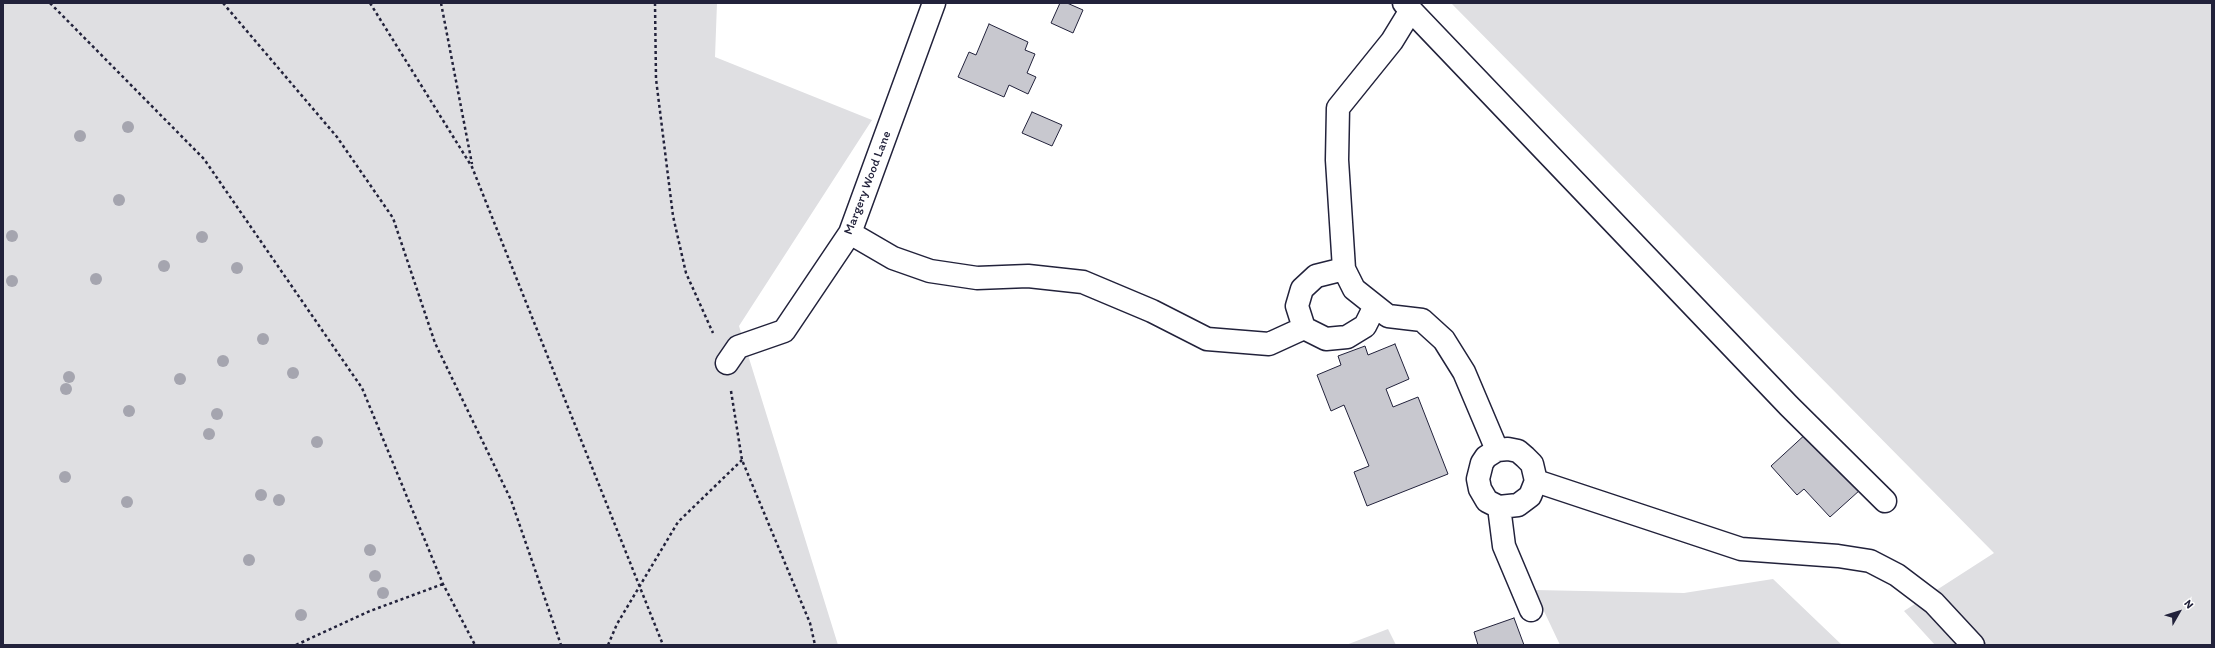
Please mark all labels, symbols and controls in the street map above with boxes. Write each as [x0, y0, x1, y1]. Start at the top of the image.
street label: Margery Wood Lane [841, 129, 895, 237]
north arrow [2159, 592, 2199, 632]
text: N [2181, 597, 2196, 611]

